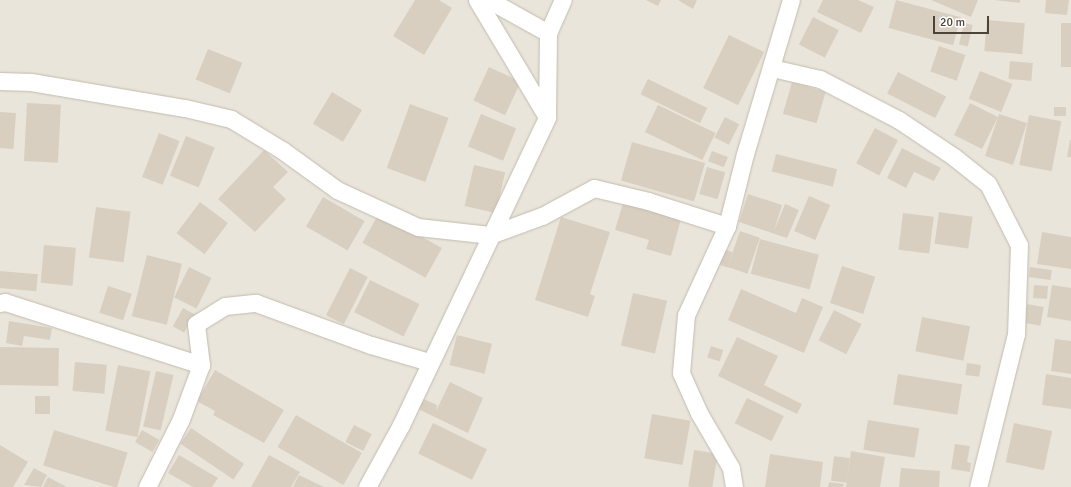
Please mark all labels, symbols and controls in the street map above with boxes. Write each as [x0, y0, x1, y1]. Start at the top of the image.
scale bar [935, 8, 991, 34]
text: 20 m [940, 15, 965, 30]

